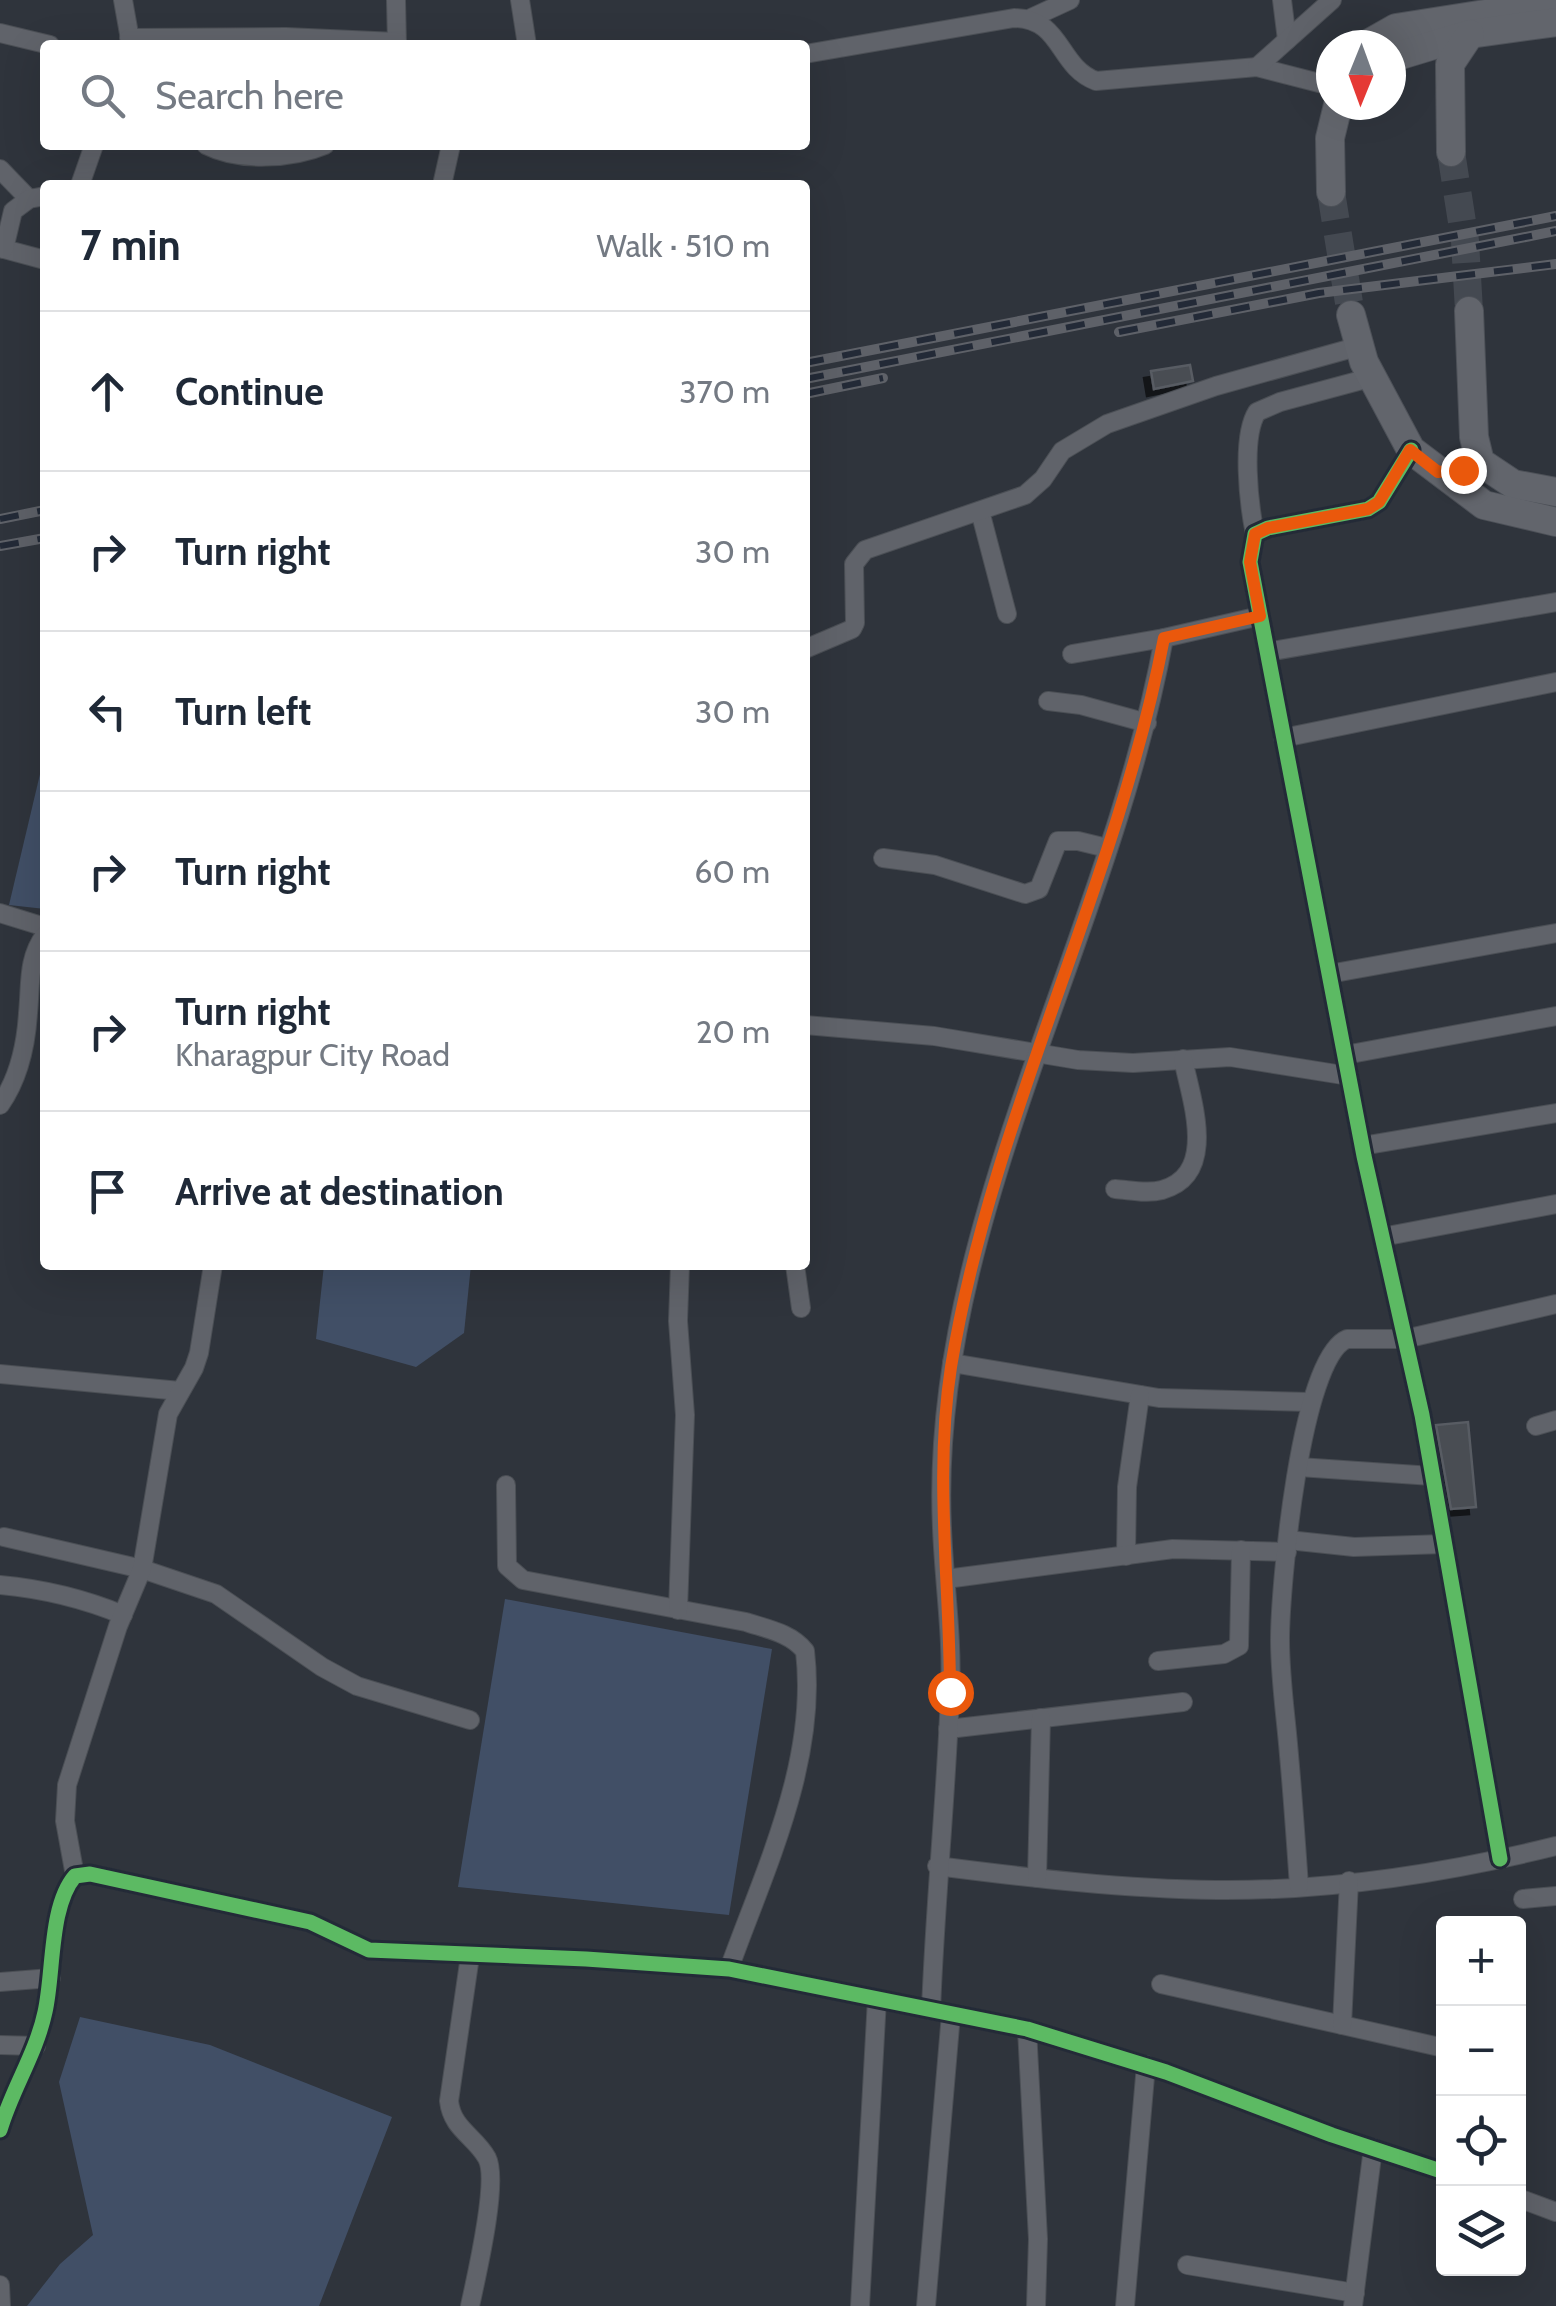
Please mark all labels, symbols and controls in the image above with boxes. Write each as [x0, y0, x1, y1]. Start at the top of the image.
north arrow [1316, 30, 1406, 120]
search box [40, 40, 810, 150]
icon: search [75, 68, 130, 123]
text: Search here [155, 72, 344, 119]
text: 7 min [80, 219, 181, 271]
text: Walk · 510 m [596, 226, 770, 265]
icon: ahead [80, 364, 135, 419]
text: Continue [175, 368, 324, 415]
text: 370 m [679, 372, 770, 411]
route end [1441, 448, 1487, 494]
icon: right [80, 524, 135, 579]
text: Turn right [175, 528, 331, 575]
text: 30 m [695, 532, 770, 571]
icon: left [80, 684, 135, 739]
text: Turn left [175, 688, 311, 735]
text: 30 m [695, 692, 770, 731]
icon: right [80, 844, 135, 899]
text: Turn right [175, 848, 331, 895]
text: 60 m [694, 852, 770, 891]
text: Turn right [175, 988, 331, 1035]
icon: right [80, 1004, 135, 1059]
text: 20 m [696, 1012, 770, 1051]
text: Kharagpur City Road [175, 1035, 450, 1074]
icon: arrive [80, 1164, 135, 1219]
text: Arrive at destination [175, 1168, 504, 1215]
route start [928, 1670, 974, 1716]
map controls [1436, 1916, 1526, 2276]
button: + [1436, 1916, 1526, 2006]
button: − [1436, 2006, 1526, 2096]
button: locate [1436, 2096, 1526, 2186]
button: layers [1436, 2186, 1526, 2276]

